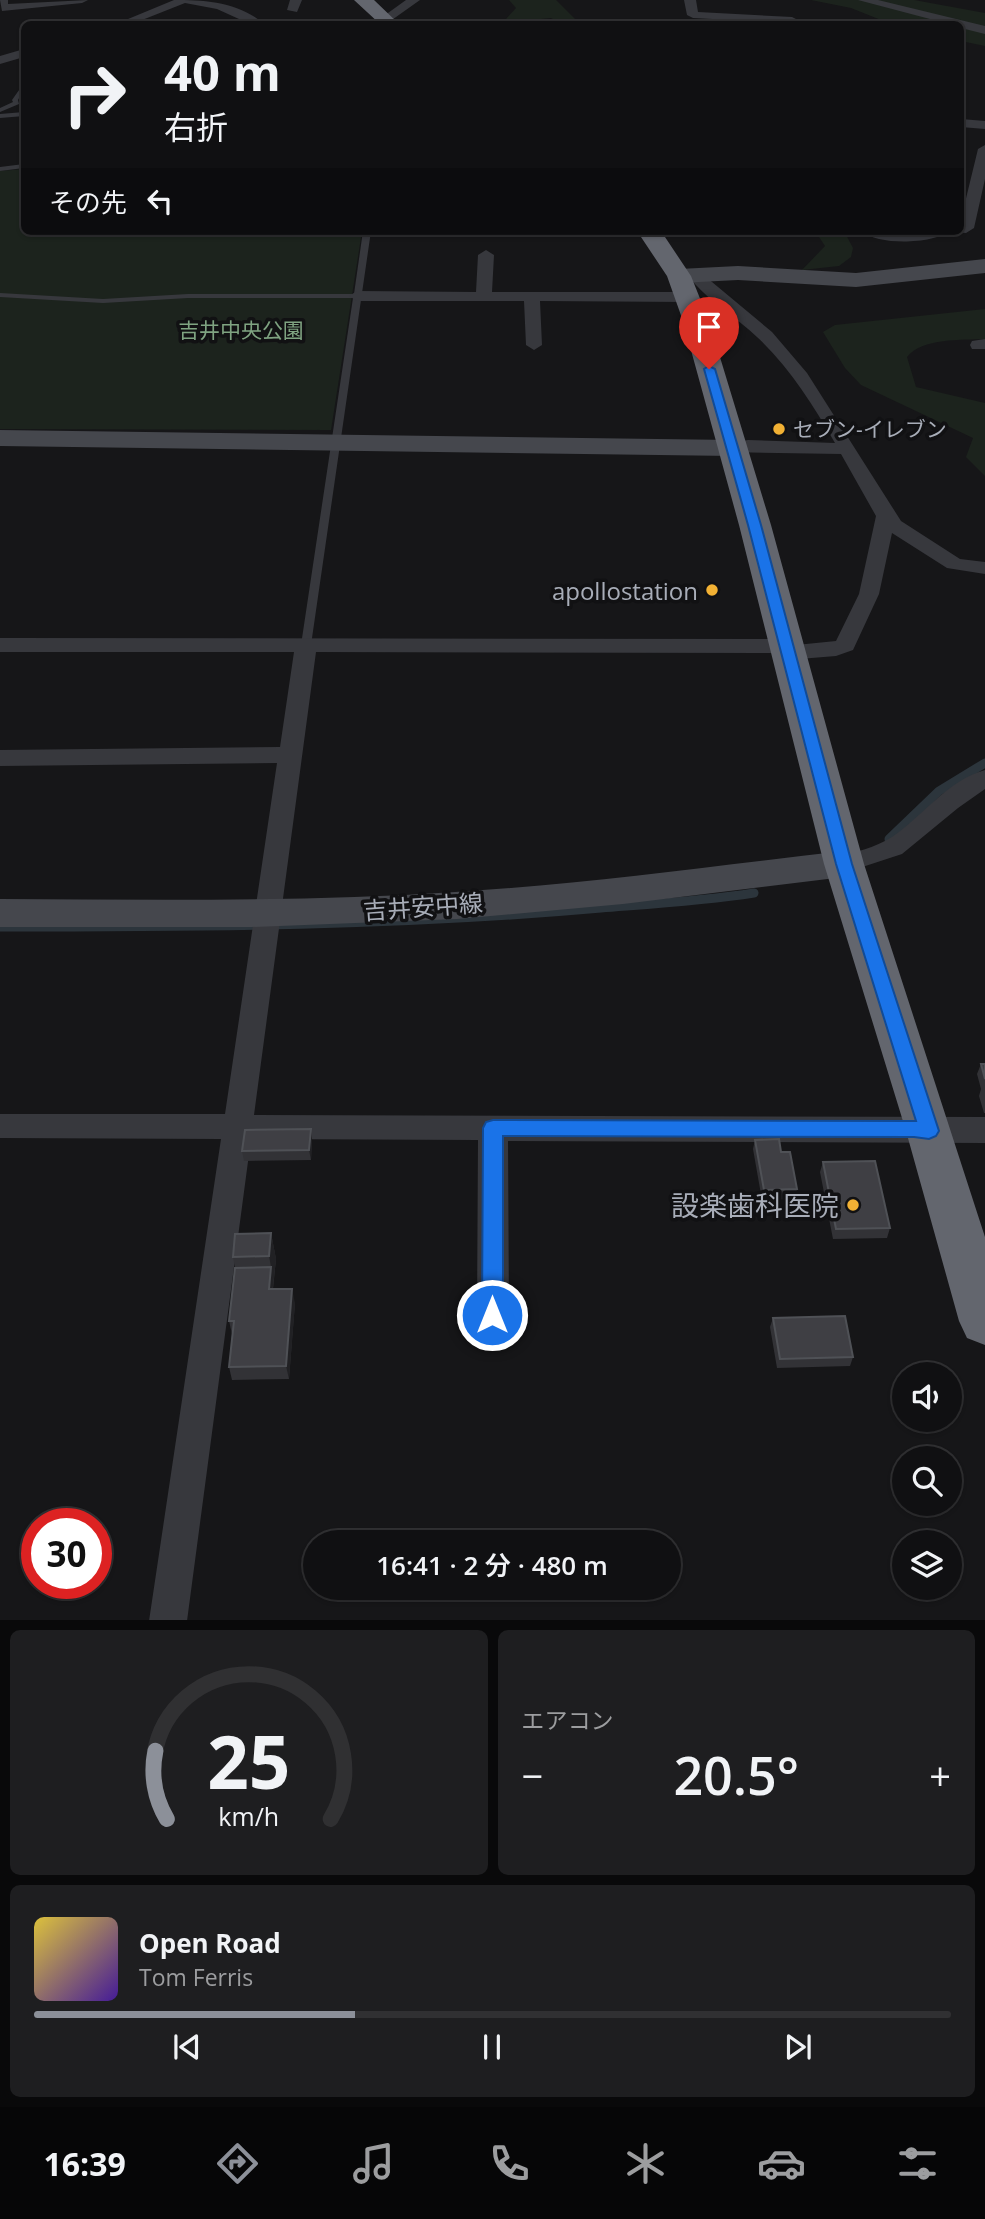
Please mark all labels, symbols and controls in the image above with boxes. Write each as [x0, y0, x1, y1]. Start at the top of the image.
text: 40 m [164, 39, 281, 105]
icon: right [49, 49, 140, 140]
text: 右折 [164, 105, 228, 148]
icon: left [141, 182, 179, 220]
text: その先 [49, 184, 127, 220]
pin [679, 297, 739, 369]
icon: arrive [690, 308, 728, 346]
park label: 吉井中央公園 [178, 316, 304, 344]
place label: セブン-イレブン [793, 415, 947, 443]
marker: セブン-イレブン [771, 421, 787, 437]
place label: apollostation [552, 574, 698, 607]
marker: apollostation [704, 582, 720, 598]
street label: 吉井安中線 [362, 885, 484, 927]
place label: 設楽歯科医院 [671, 1186, 839, 1224]
marker: 設楽歯科医院 [845, 1197, 861, 1213]
position arrow [455, 1278, 529, 1352]
map controls [892, 1362, 962, 1600]
button: sound [892, 1362, 962, 1432]
button: search [892, 1446, 962, 1516]
speed limit sign: 30 [21, 1508, 112, 1599]
button: layers [892, 1530, 962, 1600]
text: 16:41 · 2 分 · 480 m [376, 1547, 608, 1583]
text: エアコン [522, 1704, 614, 1736]
text: 25 [207, 1711, 290, 1810]
text: 20.5° [673, 1739, 799, 1810]
text: − [522, 1749, 543, 1801]
text: + [929, 1749, 951, 1801]
text: km/h [218, 1798, 279, 1832]
text: Open Road [139, 1925, 281, 1961]
text: Tom Ferris [139, 1961, 253, 1993]
icon: previous [168, 2028, 206, 2066]
icon: pause [473, 2028, 511, 2066]
icon: next [779, 2028, 817, 2066]
icon: directions [213, 2139, 262, 2188]
icon: music [349, 2139, 398, 2188]
icon: phone [485, 2139, 534, 2188]
icon: climate [621, 2139, 670, 2188]
icon: car [757, 2139, 806, 2188]
icon: filters [893, 2139, 942, 2188]
text: 16:39 [43, 2142, 126, 2185]

